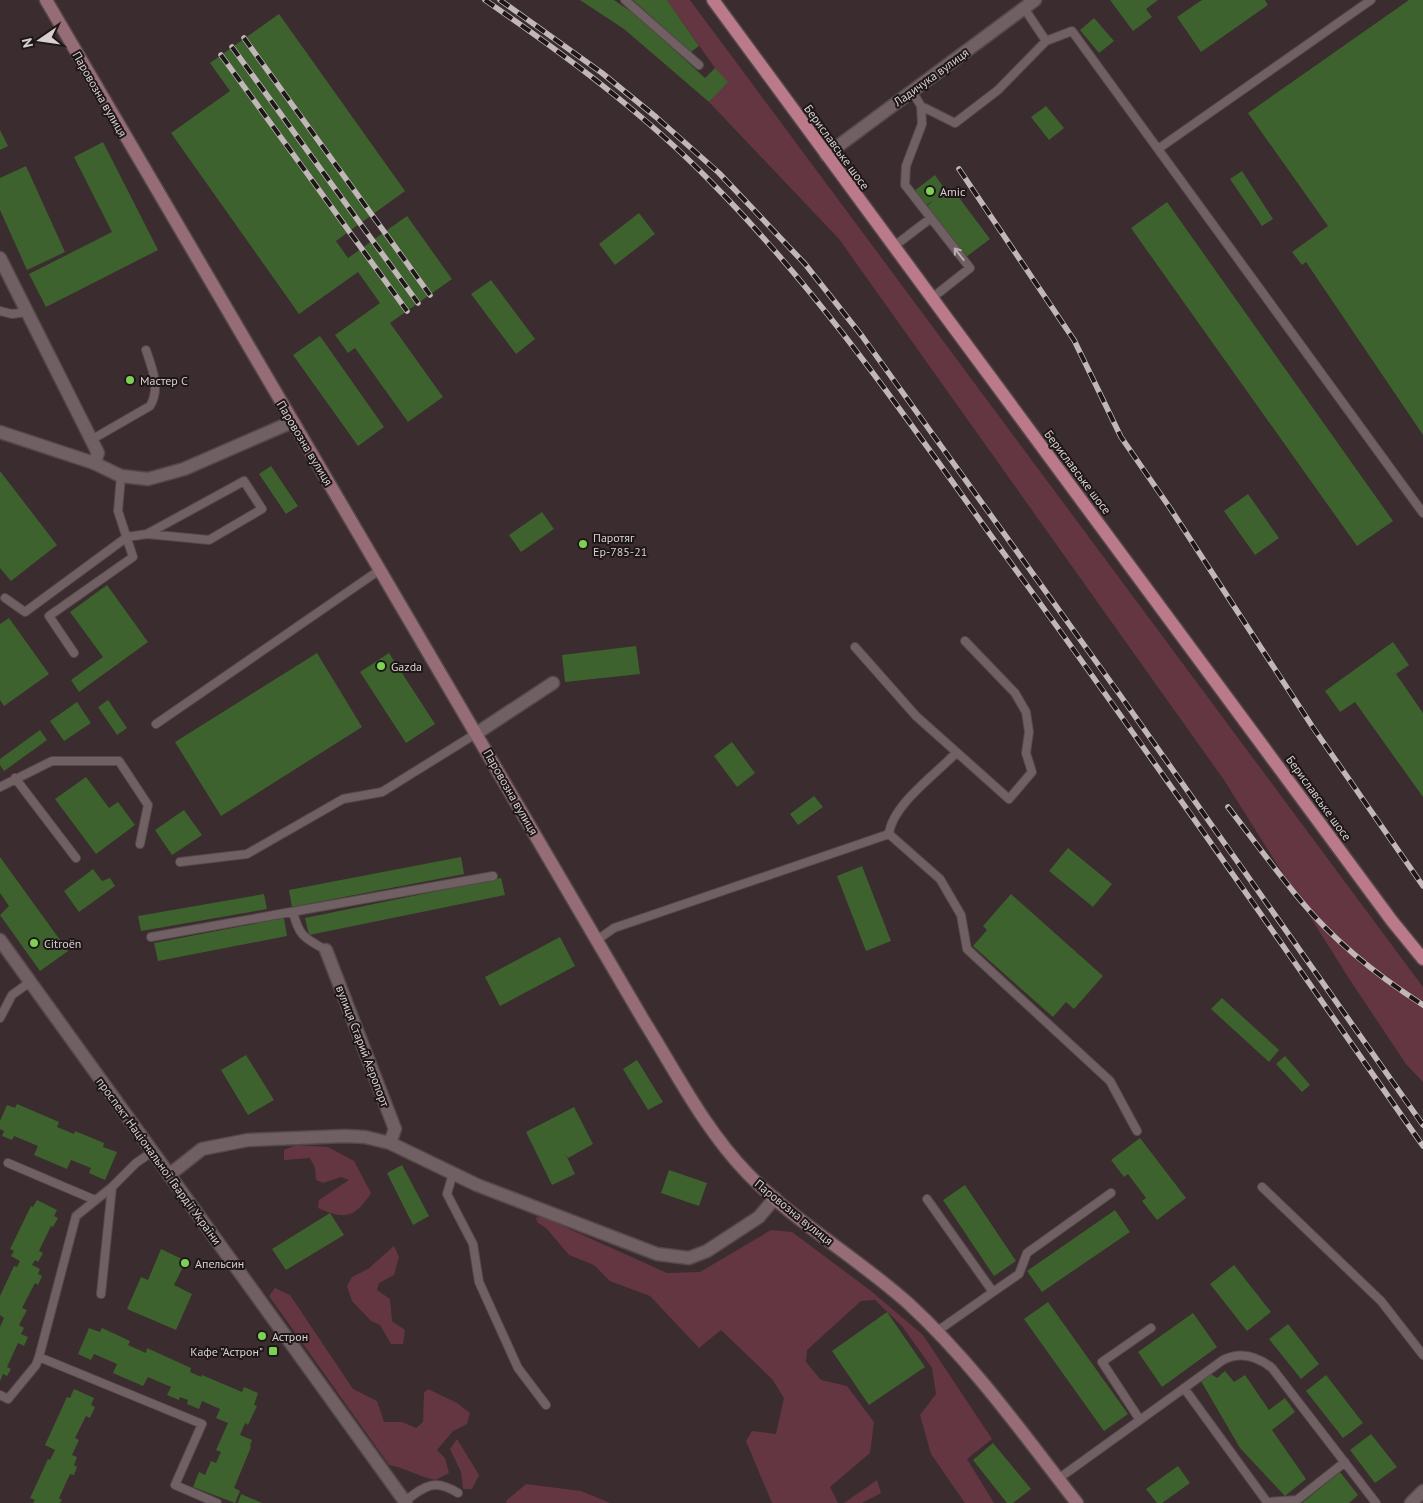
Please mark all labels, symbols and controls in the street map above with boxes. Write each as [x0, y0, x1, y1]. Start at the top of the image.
north arrow [15, 15, 65, 65]
text: N [18, 36, 37, 49]
street label: Ладичука вулиця [890, 45, 971, 110]
street label: Паровозна вулиця [69, 48, 131, 140]
street label: Бериславське шосе [801, 102, 873, 192]
place label: Amic [940, 184, 966, 199]
marker: Amic [924, 185, 936, 197]
one-way arrow [954, 248, 965, 261]
place label: Мастер С [140, 373, 188, 388]
marker: Мастер С [124, 374, 136, 386]
street label: Паровозна вулиця [274, 398, 336, 488]
street label: Бериславське шосе [1041, 427, 1115, 517]
place label: Паротяг Ер-785-21 [593, 530, 647, 559]
marker: Паротяг Ер-785-21 [577, 538, 589, 550]
place label: Gazda [391, 659, 422, 674]
marker: Gazda [375, 660, 387, 672]
street label: Паровозна вулиця [480, 746, 542, 838]
street label: Бериславське шосе [1283, 753, 1355, 843]
place label: Citroën [44, 936, 81, 951]
marker: Citroën [28, 937, 40, 949]
street label: вулиця Старий Аеропорт [333, 983, 393, 1109]
street label: проспект Національної Гвардії України [93, 1074, 225, 1248]
street label: Паровозна вулиця [752, 1176, 836, 1248]
place label: Апельсин [195, 1256, 244, 1271]
marker: Апельсин [179, 1257, 191, 1269]
place label: Астрон [272, 1329, 308, 1344]
marker: Астрон [256, 1330, 268, 1342]
place label: Кафе "Астрон" [190, 1344, 263, 1359]
marker: Кафе "Астрон" [267, 1345, 279, 1357]

